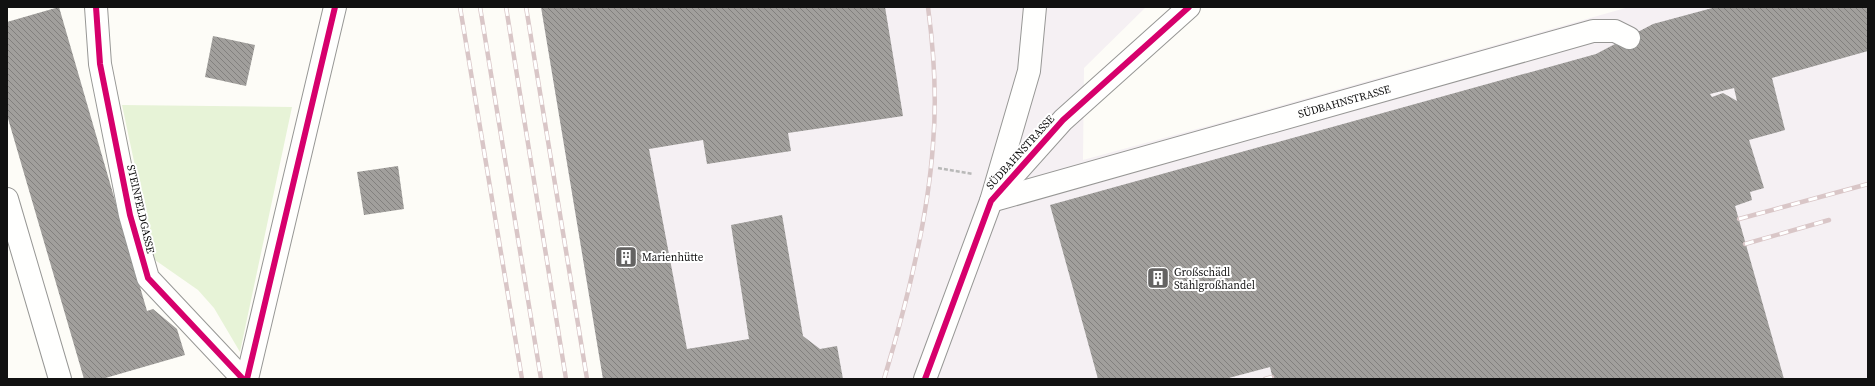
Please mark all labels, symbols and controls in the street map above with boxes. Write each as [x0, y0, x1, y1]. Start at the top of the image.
street label: SÜDBAHNSTRASSE [1296, 81, 1393, 122]
street label: SÜDBAHNSTRASSE [982, 111, 1058, 193]
street label: STEINFELDGASSE [123, 163, 158, 255]
building icon: Marienhütte [613, 244, 639, 270]
place label: Marienhütte [642, 250, 704, 265]
building icon: Großschädl Stahlgroßhandel [1145, 265, 1171, 291]
place label: Großschädl Stahlgroßhandel [1174, 265, 1255, 293]

